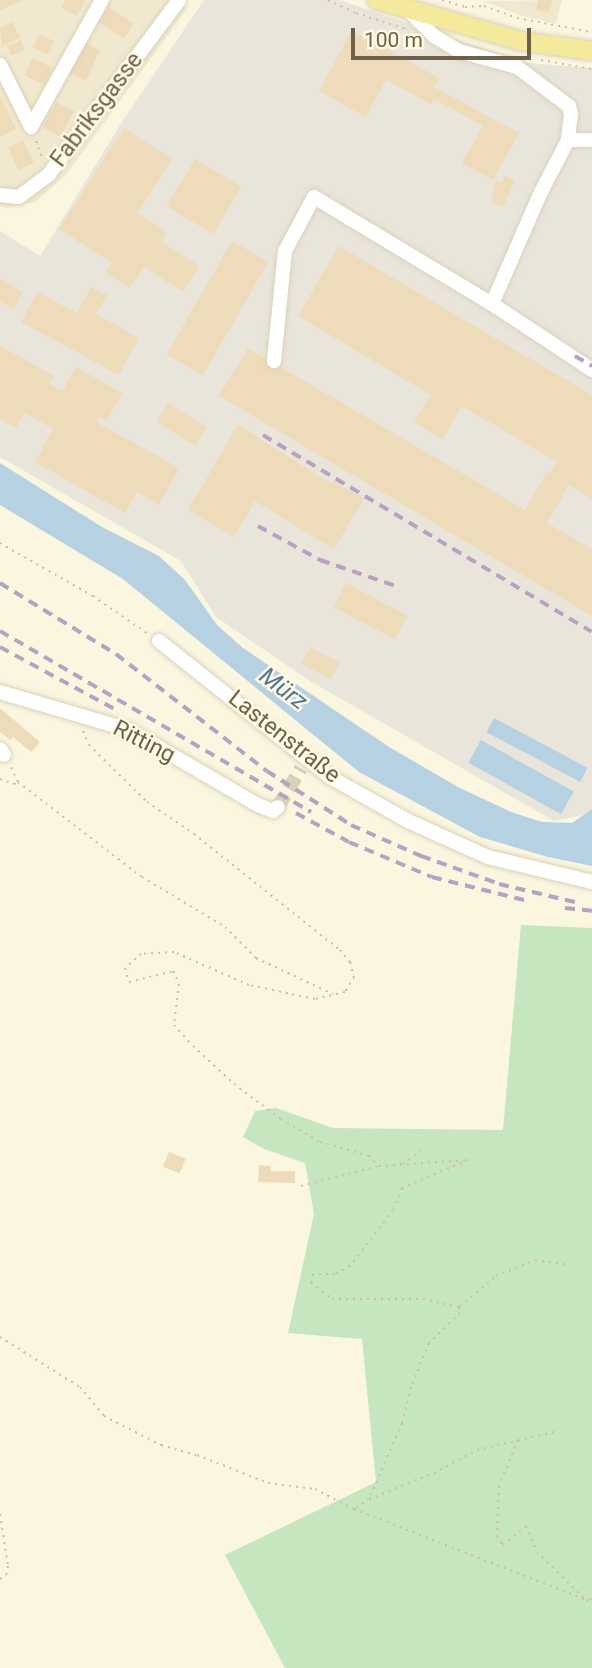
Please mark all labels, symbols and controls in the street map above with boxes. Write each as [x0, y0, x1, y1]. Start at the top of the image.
scale bar [354, 14, 534, 58]
text: 100 m [364, 28, 423, 52]
street label: Fabriksgasse [45, 47, 149, 173]
water label: Mürz [253, 662, 313, 716]
street label: Lastenstraße [223, 685, 345, 789]
street label: Ritting [108, 715, 180, 769]

